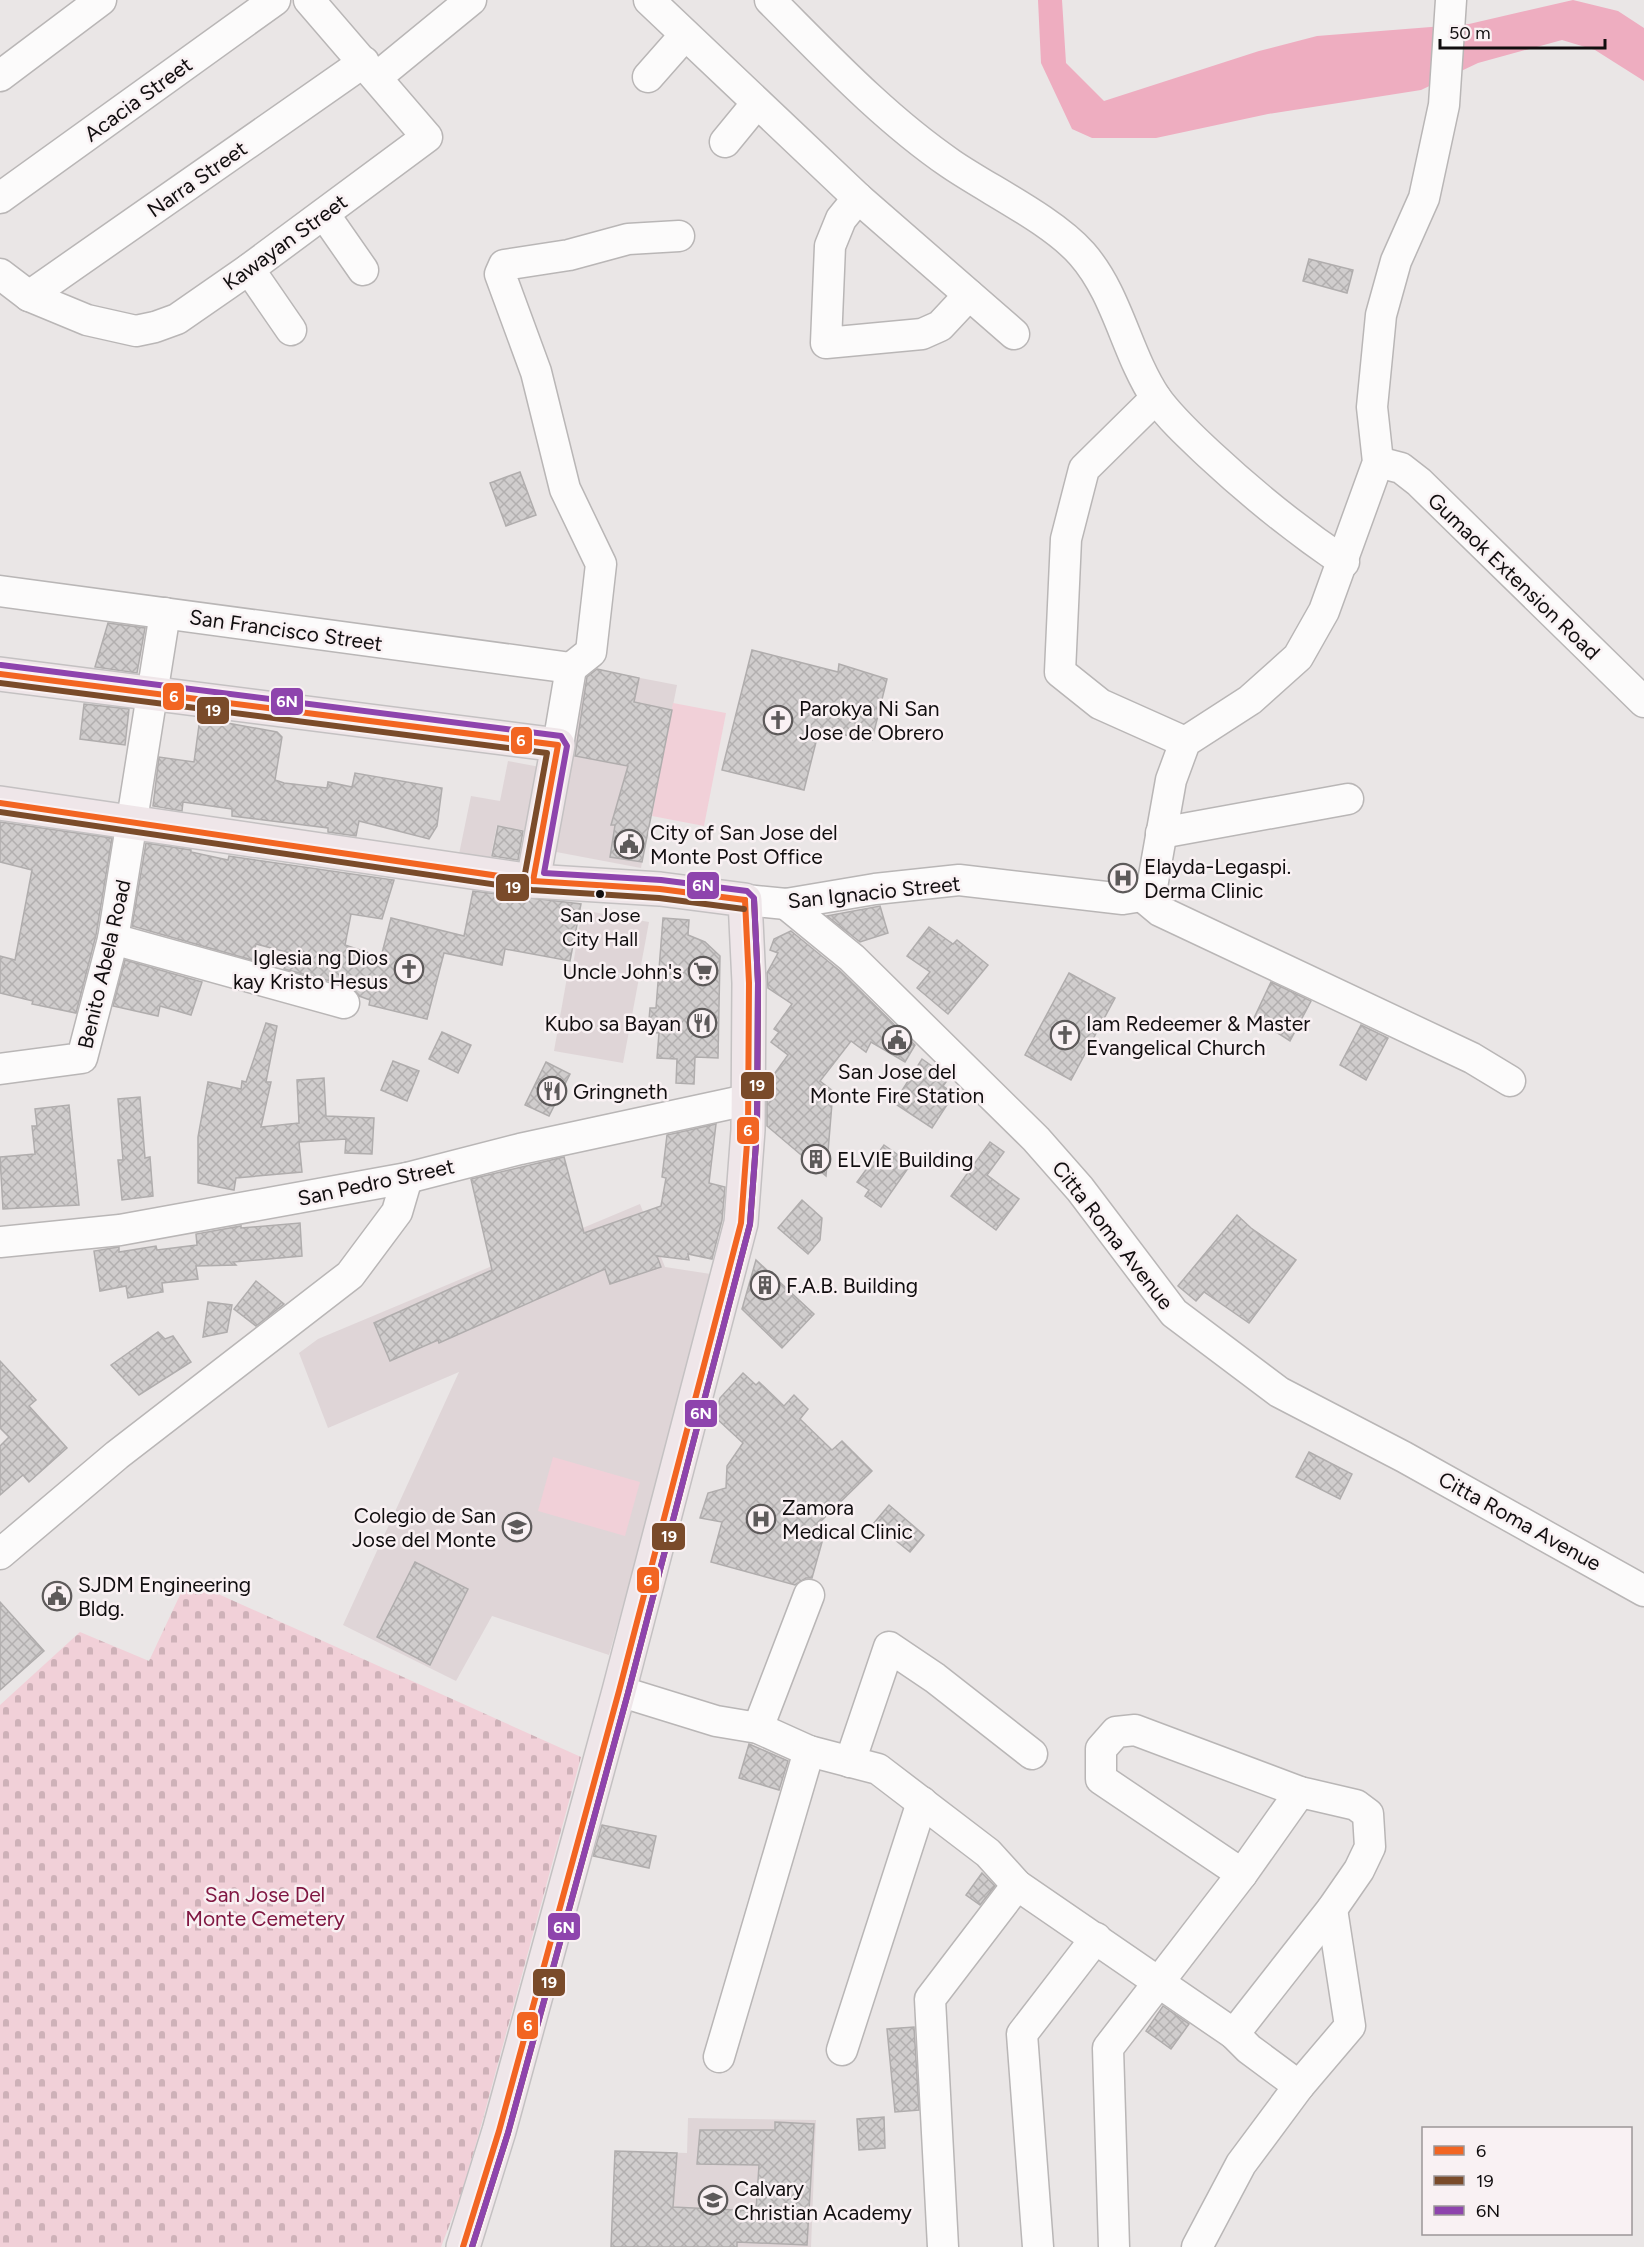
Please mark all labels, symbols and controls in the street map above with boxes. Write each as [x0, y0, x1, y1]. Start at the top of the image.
scale bar [1440, 12, 1605, 50]
text: 50 m [1449, 22, 1491, 44]
street label: Acacia Street [79, 52, 197, 146]
street label: Narra Street [142, 135, 252, 222]
street label: Kawayan Street [218, 189, 352, 295]
street label: Gumaok Extension Road [1423, 487, 1605, 665]
street label: San Francisco Street [188, 604, 384, 656]
line badge: 6 [162, 682, 185, 711]
text: 6 [169, 687, 179, 706]
line badge: 6N [270, 687, 304, 716]
text: 6N [276, 692, 298, 711]
line badge: 19 [196, 696, 230, 725]
place label: Parokya Ni San Jose de Obrero [799, 696, 944, 745]
text: 19 [205, 701, 221, 720]
church icon: Parokya Ni San Jose de Obrero [762, 704, 794, 736]
line badge: 6 [510, 726, 533, 755]
text: 6 [516, 731, 526, 750]
place label: City of San Jose del Monte Post Office [650, 820, 838, 869]
public building icon: City of San Jose del Monte Post Office [613, 828, 645, 860]
place label: Elayda-Legaspi. Derma Clinic [1144, 854, 1291, 903]
hospital icon: Elayda-Legaspi. Derma Clinic [1107, 862, 1139, 894]
line badge: 6N [686, 871, 720, 900]
street label: San Ignacio Street [786, 871, 962, 913]
line badge: 19 [495, 873, 530, 902]
text: 6N [692, 876, 714, 895]
street label: Benito Abela Road [72, 877, 136, 1051]
text: 19 [505, 878, 521, 897]
marker: San Jose City Hall [594, 888, 606, 900]
place label: San Jose City Hall [560, 903, 640, 951]
place label: Iglesia ng Dios kay Kristo Hesus [233, 945, 388, 994]
church icon: Iglesia ng Dios kay Kristo Hesus [393, 953, 425, 985]
supermarket icon: Uncle John's [687, 955, 719, 987]
place label: Uncle John's [562, 959, 682, 984]
restaurant icon: Kubo sa Bayan [686, 1007, 718, 1039]
place label: Kubo sa Bayan [545, 1011, 681, 1036]
place label: Iam Redeemer & Master Evangelical Church [1086, 1011, 1310, 1060]
church icon: Iam Redeemer & Master Evangelical Church [1049, 1019, 1081, 1051]
public building icon: San Jose del Monte Fire Station [881, 1024, 913, 1056]
place label: San Jose del Monte Fire Station [810, 1059, 984, 1108]
line badge: 19 [740, 1071, 775, 1100]
restaurant icon: Gringneth [536, 1075, 568, 1107]
text: 19 [749, 1076, 765, 1095]
place label: Gringneth [573, 1079, 668, 1104]
line badge: 6 [736, 1116, 760, 1145]
text: 6 [743, 1121, 753, 1140]
building icon: ELVIE Building [800, 1143, 832, 1175]
place label: ELVIE Building [837, 1147, 973, 1172]
street label: San Pedro Street [295, 1153, 457, 1211]
street label: Citta Roma Avenue [1047, 1156, 1179, 1314]
building icon: F.A.B. Building [749, 1269, 781, 1301]
place label: F.A.B. Building [786, 1273, 918, 1298]
line badge: 6N [684, 1399, 718, 1428]
text: 6N [690, 1404, 712, 1423]
street label: Citta Roma Avenue [1434, 1466, 1606, 1576]
place label: Zamora Medical Clinic [782, 1495, 913, 1544]
place label: Colegio de San Jose del Monte [352, 1503, 496, 1552]
hospital icon: Zamora Medical Clinic [745, 1503, 777, 1535]
school or university icon: Colegio de San Jose del Monte [501, 1511, 533, 1543]
line badge: 19 [651, 1522, 686, 1551]
text: 19 [661, 1527, 677, 1546]
line badge: 6 [636, 1566, 660, 1594]
text: 6 [643, 1571, 653, 1590]
place label: SJDM Engineering Bldg. [78, 1572, 251, 1621]
public building icon: SJDM Engineering Bldg. [41, 1580, 73, 1612]
park label: San Jose Del Monte Cemetery [185, 1882, 345, 1931]
line badge: 6N [547, 1912, 581, 1941]
text: 6N [553, 1918, 575, 1937]
line badge: 19 [532, 1968, 566, 1997]
text: 19 [541, 1973, 557, 1992]
line badge: 6 [516, 2011, 539, 2040]
text: 6 [523, 2016, 533, 2035]
legend [1422, 2127, 1632, 2235]
text: 6 [1476, 2140, 1486, 2162]
text: 19 [1476, 2170, 1494, 2192]
place label: Calvary Christian Academy [734, 2176, 912, 2225]
school or university icon: Calvary Christian Academy [697, 2184, 729, 2216]
text: 6N [1476, 2200, 1500, 2222]

